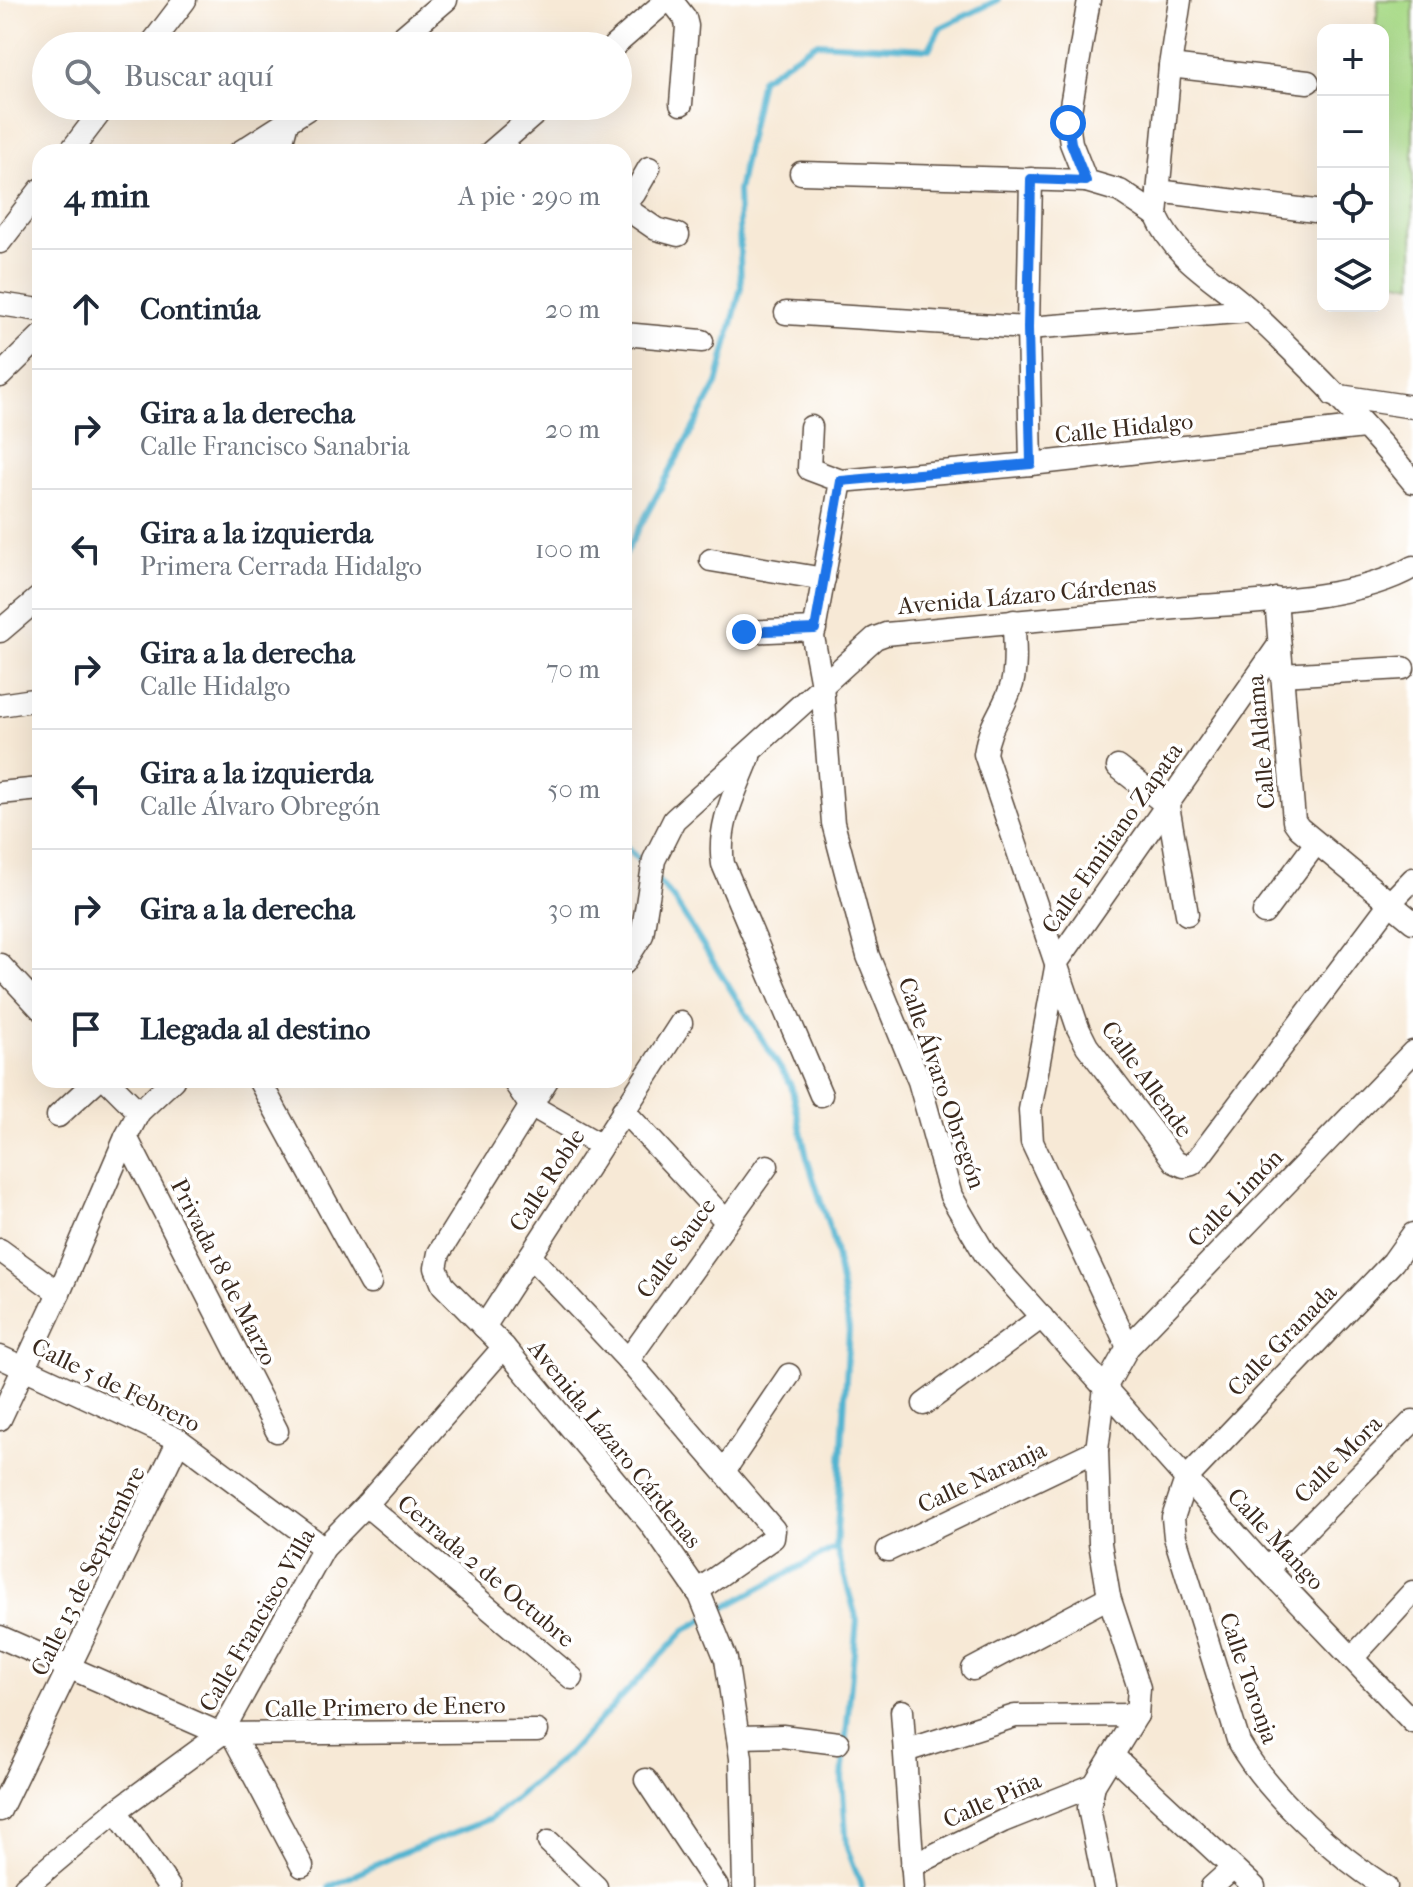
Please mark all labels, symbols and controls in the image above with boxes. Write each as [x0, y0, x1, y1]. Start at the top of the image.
map controls [1317, 24, 1389, 312]
button: + [1317, 24, 1389, 96]
search box [32, 32, 632, 120]
icon: search [60, 54, 104, 98]
text: Buscar aquí [124, 59, 273, 94]
button: − [1317, 96, 1389, 168]
route start [1050, 105, 1086, 141]
button: locate [1317, 168, 1389, 240]
text: 4 min [64, 176, 149, 216]
text: A pie · 290 m [458, 181, 600, 212]
button: layers [1317, 240, 1389, 312]
icon: ahead [64, 287, 108, 331]
text: Continúa [140, 292, 260, 327]
text: 20 m [545, 294, 600, 325]
text: Gira a la derecha [140, 396, 355, 431]
icon: right [64, 407, 108, 451]
street label: Calle Hidalgo [1053, 407, 1195, 449]
text: 20 m [545, 414, 600, 445]
text: Calle Francisco Sanabria [140, 431, 410, 462]
text: Gira a la izquierda [140, 516, 373, 551]
icon: left [64, 527, 108, 571]
text: 100 m [535, 534, 600, 565]
text: Primera Cerrada Hidalgo [140, 551, 422, 582]
street label: Avenida Lázaro Cárdenas [896, 570, 1158, 620]
route end [726, 614, 762, 650]
text: Gira a la derecha [140, 636, 355, 671]
icon: right [64, 647, 108, 691]
text: 70 m [546, 654, 600, 685]
text: Calle Hidalgo [140, 671, 291, 702]
street label: Calle Aldama [1241, 673, 1281, 810]
street label: Calle Emiliano Zapata [1036, 737, 1189, 939]
text: Gira a la izquierda [140, 756, 373, 791]
icon: left [64, 767, 108, 811]
text: 50 m [547, 774, 600, 805]
text: Calle Álvaro Obregón [140, 791, 380, 822]
icon: right [64, 887, 108, 931]
text: Gira a la derecha [140, 892, 355, 927]
text: 30 m [548, 894, 600, 925]
street label: Calle Álvaro Obregón [893, 973, 992, 1192]
icon: arrive [64, 1007, 108, 1051]
text: Llegada al destino [140, 1012, 370, 1047]
street label: Calle Allende [1096, 1015, 1199, 1143]
street label: Calle Roble [503, 1123, 591, 1237]
street label: Calle Limón [1182, 1143, 1288, 1253]
street label: Privada 18 de Marzo [165, 1174, 283, 1370]
street label: Calle Sauce [630, 1192, 722, 1303]
street label: Calle Granada [1222, 1278, 1343, 1402]
street label: Calle 5 de Febrero [27, 1332, 205, 1438]
street label: Avenida Lázaro Cárdenas [522, 1334, 708, 1554]
street label: Calle Mora [1288, 1409, 1388, 1509]
street label: Calle Naranja [913, 1435, 1052, 1519]
street label: Calle 13 de Septiembre [25, 1461, 151, 1680]
street label: Calle Mango [1222, 1482, 1330, 1596]
street label: Cerrada 2 de Octubre [392, 1489, 580, 1653]
street label: Calle Francisco Villa [193, 1523, 321, 1717]
street label: Calle Toronja [1214, 1609, 1285, 1748]
street label: Calle Primero de Enero [264, 1691, 506, 1723]
street label: Calle Piña [939, 1766, 1046, 1834]

